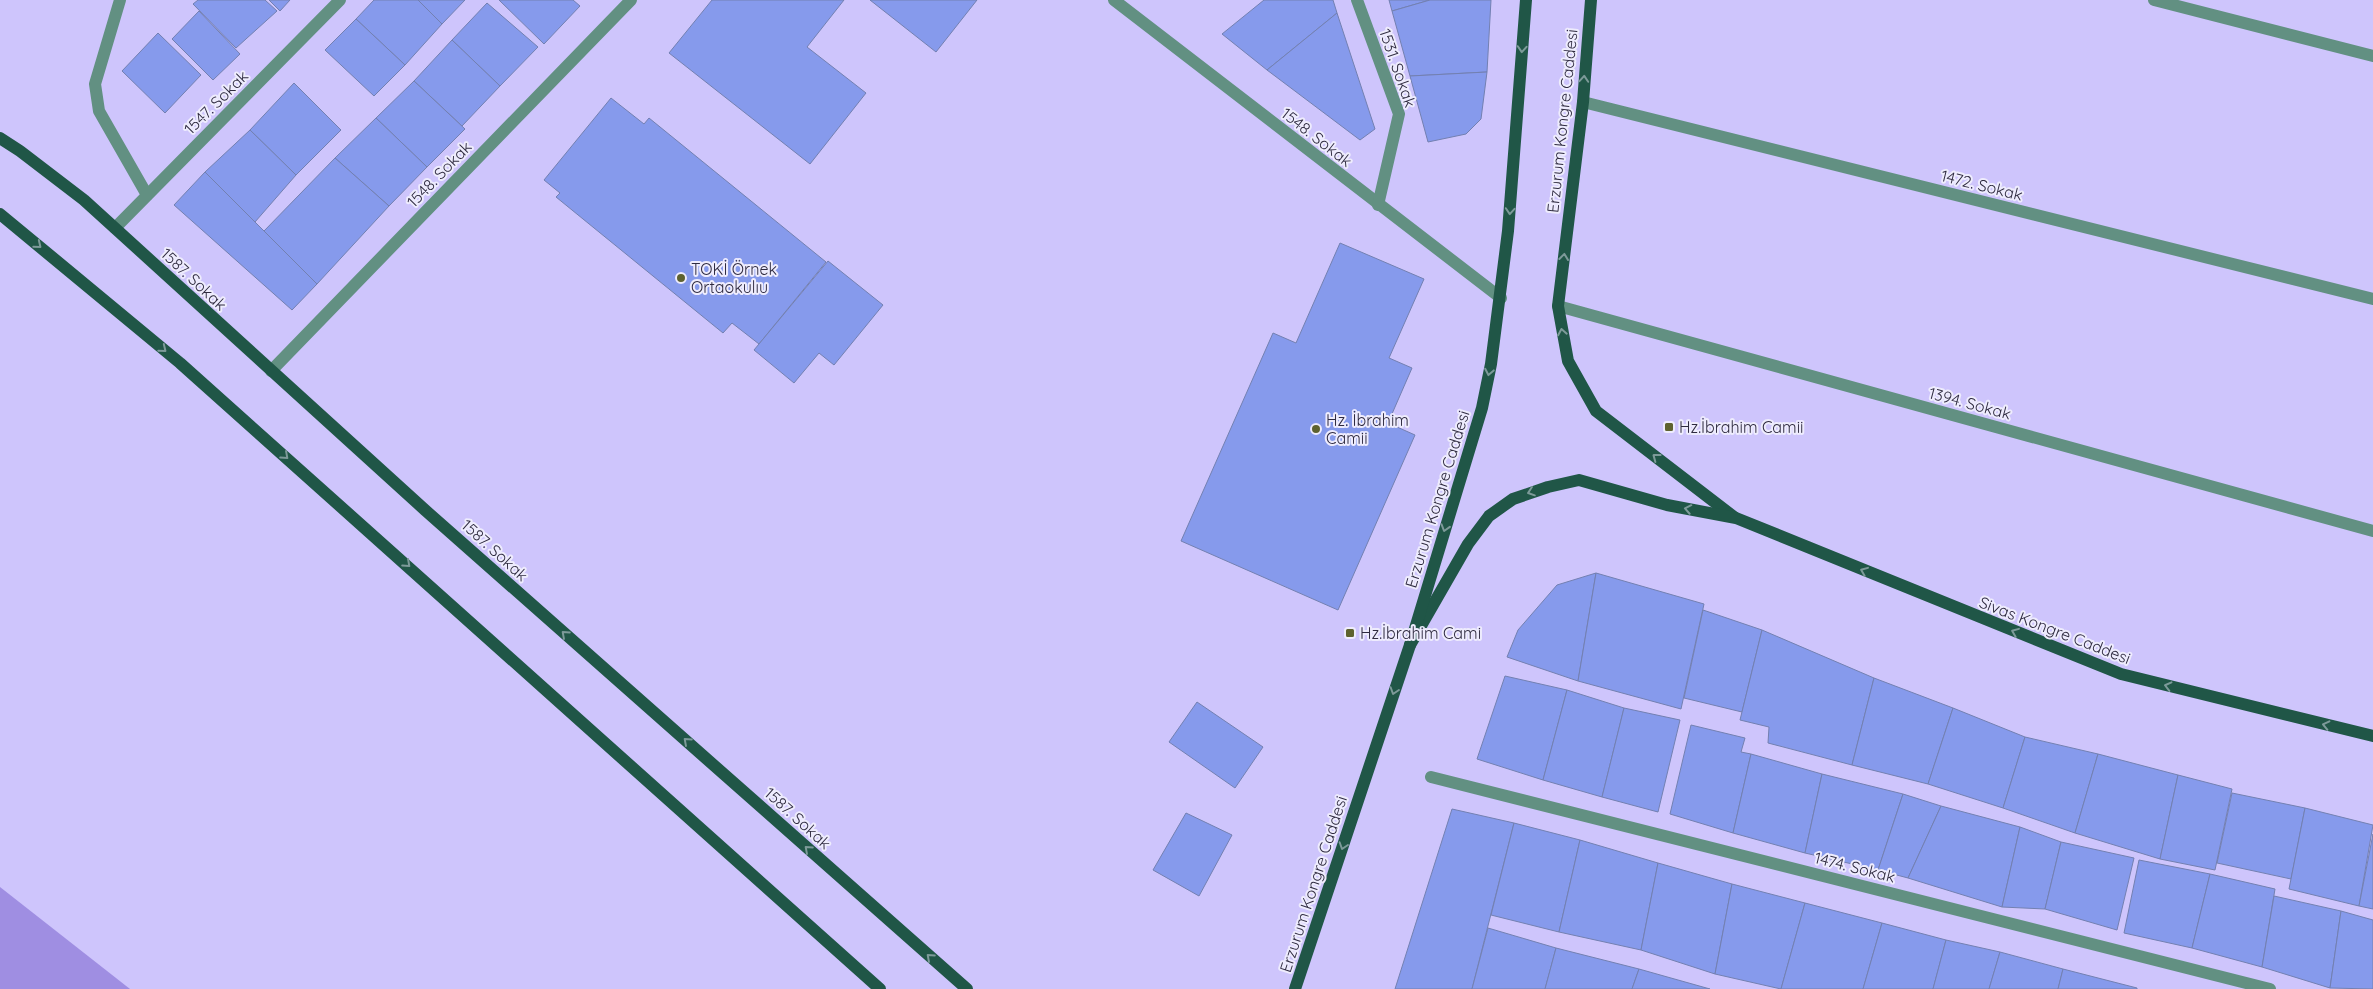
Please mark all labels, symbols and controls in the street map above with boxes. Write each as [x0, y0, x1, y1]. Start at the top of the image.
street label: 1531. Sokak [1375, 26, 1421, 110]
street label: Erzurum Kongre Caddesi [1542, 28, 1582, 214]
one-way arrow [1517, 45, 1528, 53]
street label: 1547. Sokak [180, 66, 252, 138]
one-way arrow [1579, 74, 1590, 82]
street label: 1548. Sokak [1278, 103, 1356, 171]
street label: 1548. Sokak [402, 137, 476, 211]
street label: 1472. Sokak [1939, 165, 2025, 205]
one-way arrow [1504, 207, 1515, 215]
one-way arrow [32, 240, 41, 249]
street label: 1587. Sokak [157, 243, 231, 315]
one-way arrow [1558, 253, 1568, 262]
place label: TOKİ Örnek Ortaokulıu [691, 259, 777, 297]
marker: TOKİ Örnek Ortaokulıu [675, 272, 687, 284]
one-way arrow [1558, 327, 1568, 336]
one-way arrow [157, 343, 166, 351]
one-way arrow [1485, 367, 1495, 376]
street label: 1394. Sokak [1927, 382, 2013, 424]
street label: Erzurum Kongre Caddesi [1400, 408, 1474, 590]
place label: Hz. İbrahim Camii [1326, 410, 1409, 448]
place label: Hz.İbrahim Camii [1679, 417, 1804, 437]
marker: Hz.İbrahim Camii [1663, 421, 1675, 433]
marker: Hz. İbrahim Camii [1310, 423, 1322, 435]
one-way arrow [280, 450, 289, 459]
one-way arrow [1653, 454, 1662, 462]
one-way arrow [1527, 487, 1536, 497]
one-way arrow [1684, 505, 1692, 515]
street label: 1587. Sokak [458, 515, 532, 585]
one-way arrow [1441, 523, 1451, 532]
one-way arrow [401, 558, 410, 567]
one-way arrow [1860, 567, 1869, 577]
street label: Sivas Kongre Caddesi [1976, 592, 2134, 668]
place label: Hz.İbrahim Cami [1360, 623, 1481, 643]
marker: Hz.İbrahim Cami [1344, 627, 1356, 639]
one-way arrow [2011, 628, 2020, 638]
one-way arrow [562, 630, 571, 639]
one-way arrow [2163, 681, 2172, 692]
one-way arrow [1390, 687, 1400, 695]
one-way arrow [2321, 720, 2330, 731]
one-way arrow [683, 738, 692, 747]
street label: 1587. Sokak [761, 783, 835, 853]
street label: Erzurum Kongre Caddesi [1275, 793, 1351, 975]
one-way arrow [1339, 841, 1349, 849]
one-way arrow [805, 846, 814, 855]
street label: 1474. Sokak [1813, 847, 1897, 887]
one-way arrow [927, 953, 936, 962]

